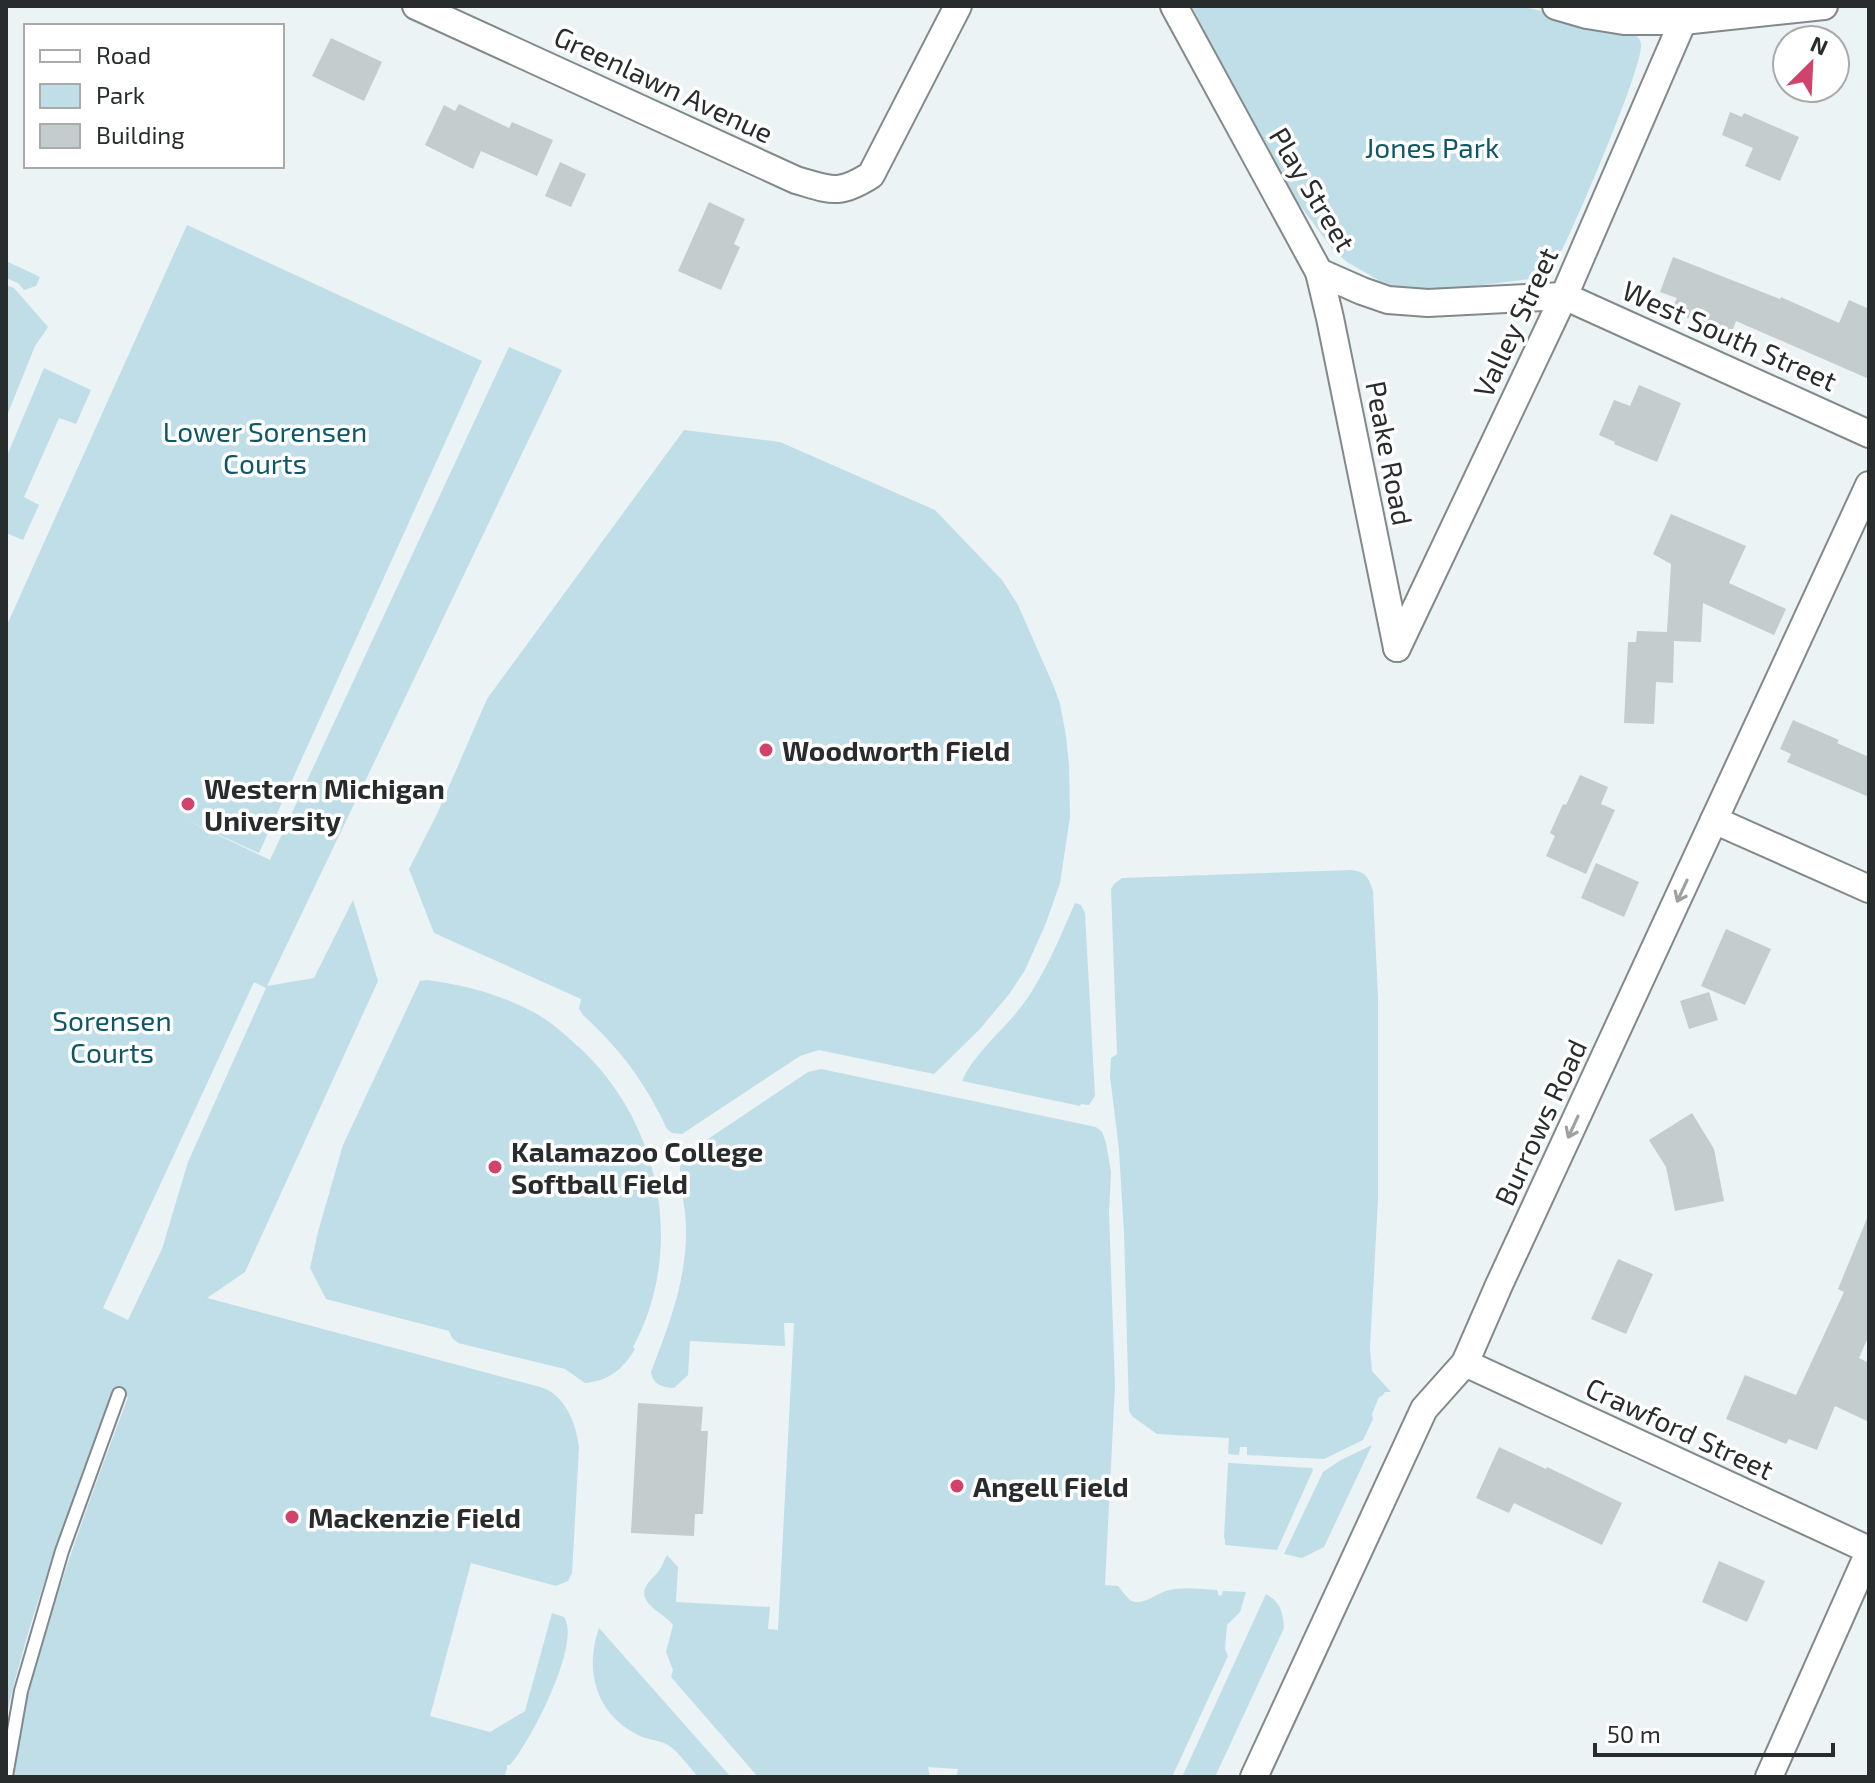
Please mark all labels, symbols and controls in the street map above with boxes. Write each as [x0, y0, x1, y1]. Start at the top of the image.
street label: Greenlawn Avenue [549, 18, 779, 150]
legend [24, 24, 284, 168]
north arrow [1771, 24, 1851, 104]
text: N [1807, 30, 1832, 60]
text: Road [96, 40, 151, 69]
text: Park [96, 80, 145, 109]
text: Building [96, 120, 185, 149]
street label: Play Street [1263, 121, 1363, 257]
park label: Jones Park [1365, 130, 1499, 164]
street label: Valley Street [1465, 242, 1565, 402]
street label: West South Street [1618, 273, 1842, 397]
street label: Peake Road [1359, 378, 1421, 528]
park label: Lower Sorensen Courts [163, 414, 367, 480]
place label: Woodworth Field [782, 733, 1010, 767]
marker: Woodworth Field [757, 741, 775, 759]
place label: Western Michigan University [204, 771, 445, 837]
marker: Western Michigan University [179, 795, 197, 813]
one-way arrow [1674, 879, 1689, 903]
park label: Sorensen Courts [52, 1003, 172, 1069]
street label: Burrows Road [1487, 1034, 1593, 1210]
one-way arrow [1565, 1115, 1580, 1139]
place label: Kalamazoo College Softball Field [511, 1134, 763, 1200]
marker: Kalamazoo College Softball Field [486, 1158, 504, 1176]
street label: Crawford Street [1581, 1370, 1779, 1486]
place label: Angell Field [973, 1469, 1129, 1503]
marker: Angell Field [948, 1477, 966, 1495]
place label: Mackenzie Field [308, 1500, 521, 1534]
marker: Mackenzie Field [283, 1508, 301, 1526]
scale bar [1595, 1707, 1833, 1757]
text: 50 m [1607, 1719, 1661, 1748]

